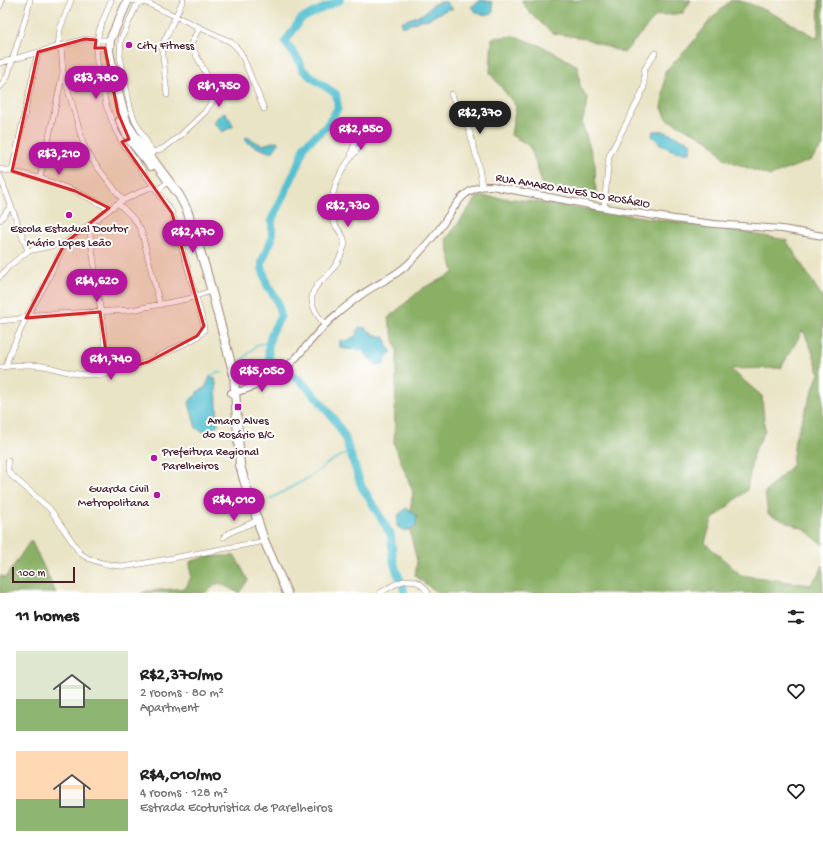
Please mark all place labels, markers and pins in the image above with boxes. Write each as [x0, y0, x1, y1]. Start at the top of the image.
marker: City Fitness [124, 40, 134, 50]
place label: City Fitness [137, 40, 195, 54]
pin: R$3,780 [59, 66, 133, 100]
pin: R$1,750 [182, 74, 256, 108]
pin: R$2,370 [443, 101, 517, 135]
pin: R$2,850 [324, 117, 398, 151]
pin: R$3,210 [22, 142, 96, 176]
pin: R$2,730 [311, 194, 385, 228]
marker: Escola Estadual Doutor Mário Lopes Leão [64, 210, 74, 220]
pin: R$2,470 [156, 220, 230, 254]
place label: Escola Estadual Doutor Mário Lopes Leão [10, 223, 130, 251]
pin: R$4,620 [60, 269, 134, 303]
pin: R$1,740 [74, 347, 148, 381]
pin: R$5,050 [225, 359, 299, 393]
marker: Amaro Alves do Rosário B/C [233, 402, 243, 412]
place label: Amaro Alves do Rosário B/C [202, 415, 275, 443]
place label: Prefeitura Regional Parelheiros [161, 446, 259, 474]
marker: Prefeitura Regional Parelheiros [149, 453, 159, 463]
place label: Guarda Civil Metropolitana [78, 483, 149, 511]
pin: R$4,010 [197, 488, 271, 522]
marker: Guarda Civil Metropolitana [152, 490, 162, 500]

